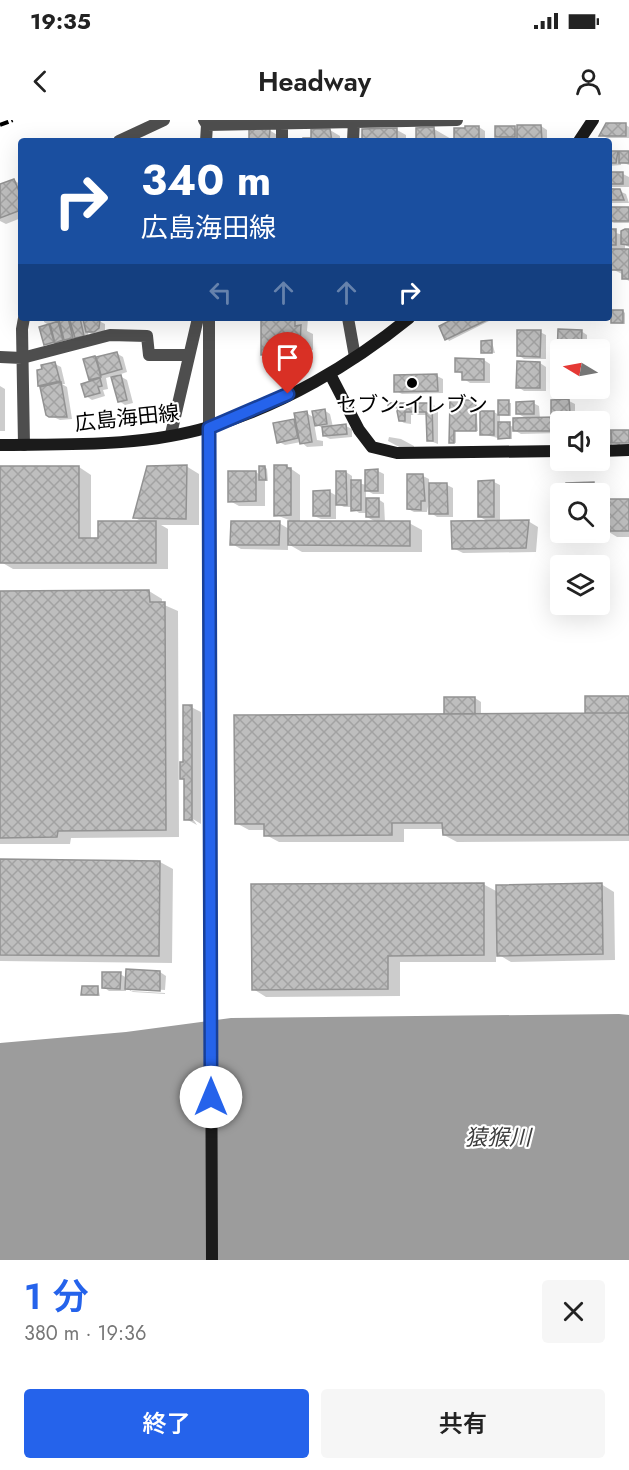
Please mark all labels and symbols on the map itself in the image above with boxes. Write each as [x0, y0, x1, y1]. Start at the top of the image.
pin [262, 332, 313, 394]
north arrow [550, 339, 610, 399]
marker: セブン-イレブン [405, 376, 419, 390]
place label: セブン-イレブン [336, 390, 488, 420]
street label: 広島海田線 [73, 398, 181, 438]
position arrow [179, 1065, 243, 1129]
water label: 猿猴川 [465, 1121, 533, 1153]

